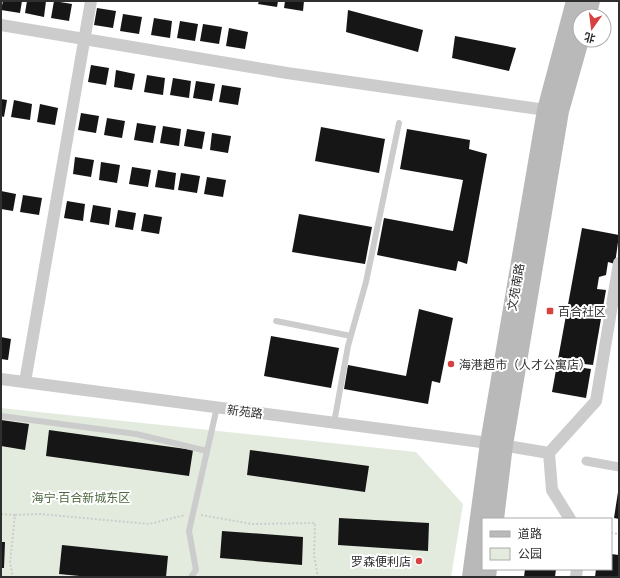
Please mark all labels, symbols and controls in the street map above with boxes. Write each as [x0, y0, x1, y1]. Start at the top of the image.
north arrow [572, 8, 612, 48]
text: 北 [583, 31, 596, 46]
street label: 文苑南路 [504, 262, 526, 312]
place label: 百合社区 [558, 304, 606, 318]
marker: 百合社区 [545, 306, 555, 316]
place label: 海港超市（人才公寓店） [459, 357, 591, 371]
marker: 海港超市（人才公寓店） [446, 359, 456, 369]
street label: 新苑路 [226, 402, 264, 420]
park label: 海宁·百合新城东区 [32, 490, 130, 504]
legend [482, 518, 612, 570]
text: 道路 [518, 526, 542, 540]
text: 公园 [518, 546, 542, 560]
place label: 罗森便利店 [351, 554, 411, 568]
marker: 罗森便利店 [414, 556, 424, 566]

